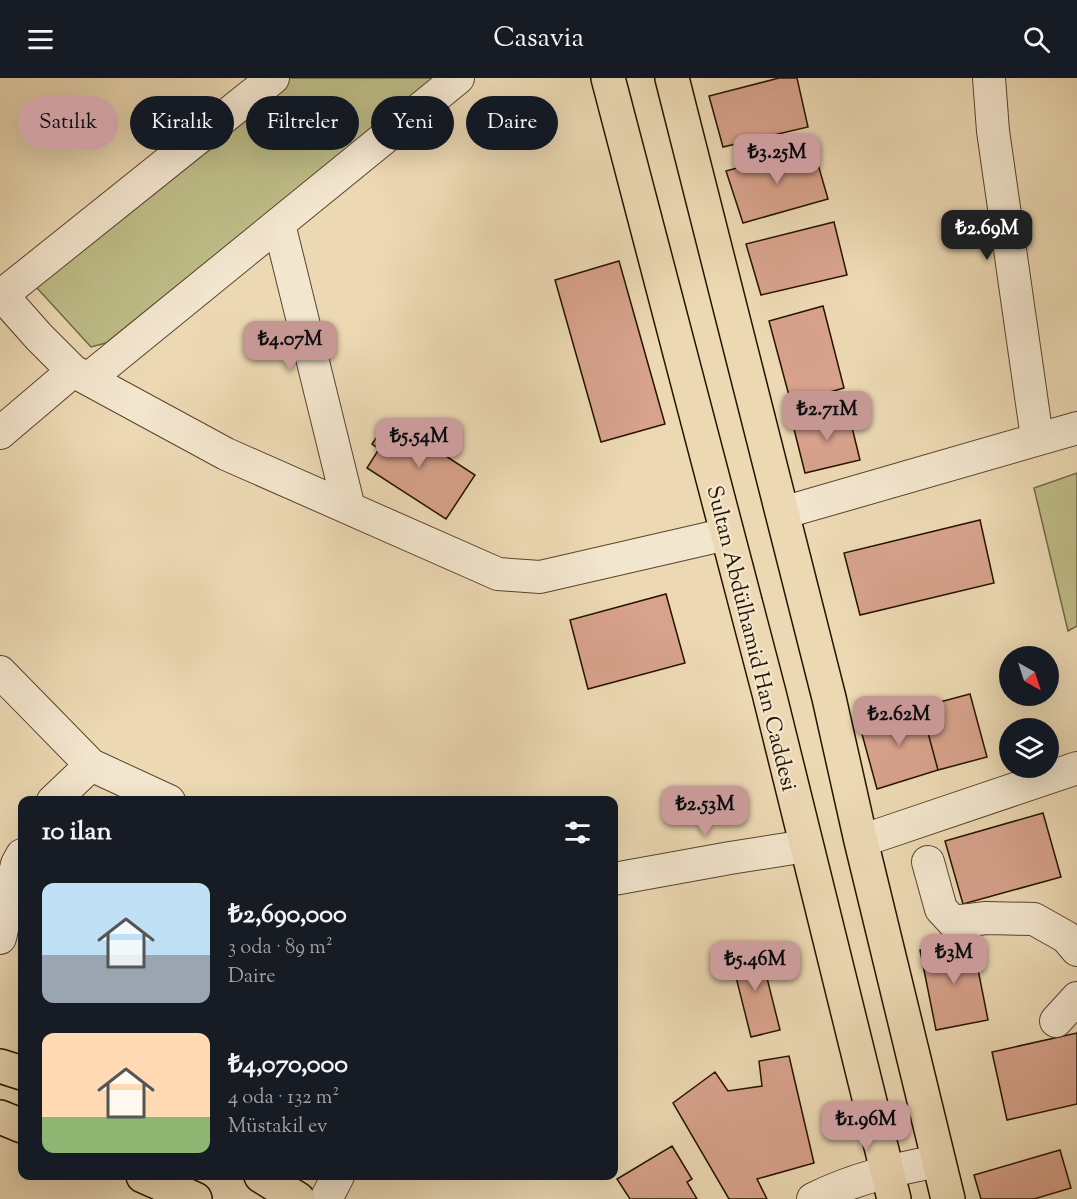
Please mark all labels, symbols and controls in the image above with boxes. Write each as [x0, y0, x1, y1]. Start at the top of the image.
text: Casavia [493, 20, 584, 59]
icon: menu [24, 23, 57, 56]
icon: search [1020, 23, 1053, 56]
chip: Satılık [18, 96, 118, 150]
chip: Kiralık [130, 96, 234, 150]
chip: Filtreler [246, 96, 359, 150]
chip: Yeni [371, 96, 454, 150]
chip: Daire [466, 96, 558, 150]
pin: ₺3.25M [728, 134, 826, 185]
text: ₺3.25M [747, 139, 807, 168]
pin: ₺2.69M [938, 210, 1036, 261]
text: ₺2.69M [955, 215, 1019, 244]
pin: ₺4.07M [241, 321, 339, 372]
text: ₺4.07M [258, 326, 322, 355]
pin: ₺2.71M [778, 391, 876, 442]
text: ₺2.71M [796, 396, 858, 425]
pin: ₺5.54M [370, 418, 468, 469]
text: ₺5.54M [390, 423, 448, 452]
street label: Sultan Abdülhamid Han Caddesi [697, 482, 804, 795]
north arrow [999, 646, 1059, 706]
map controls [999, 646, 1059, 778]
pin: ₺2.62M [850, 696, 948, 747]
text: ₺2.62M [868, 701, 930, 730]
button: layers [999, 718, 1059, 778]
pin: ₺2.53M [656, 786, 754, 837]
text: ₺2.53M [675, 791, 735, 820]
text: 10 ilan [42, 814, 112, 851]
icon: filters [561, 816, 594, 849]
text: ₺2,690,000 [228, 897, 347, 934]
icon: home [90, 907, 162, 979]
text: 3 oda · 89 m² [228, 934, 333, 963]
pin: ₺3M [925, 934, 983, 985]
text: ₺3M [935, 939, 973, 968]
pin: ₺5.46M [706, 941, 804, 992]
text: ₺5.46M [724, 946, 786, 975]
text: Daire [228, 963, 275, 992]
text: ₺4,070,000 [228, 1047, 348, 1084]
icon: home [90, 1057, 162, 1129]
text: 4 oda · 132 m² [228, 1084, 339, 1113]
pin: ₺1.96M [817, 1101, 915, 1152]
text: ₺1.96M [836, 1106, 896, 1135]
text: Müstakil ev [228, 1113, 327, 1142]

